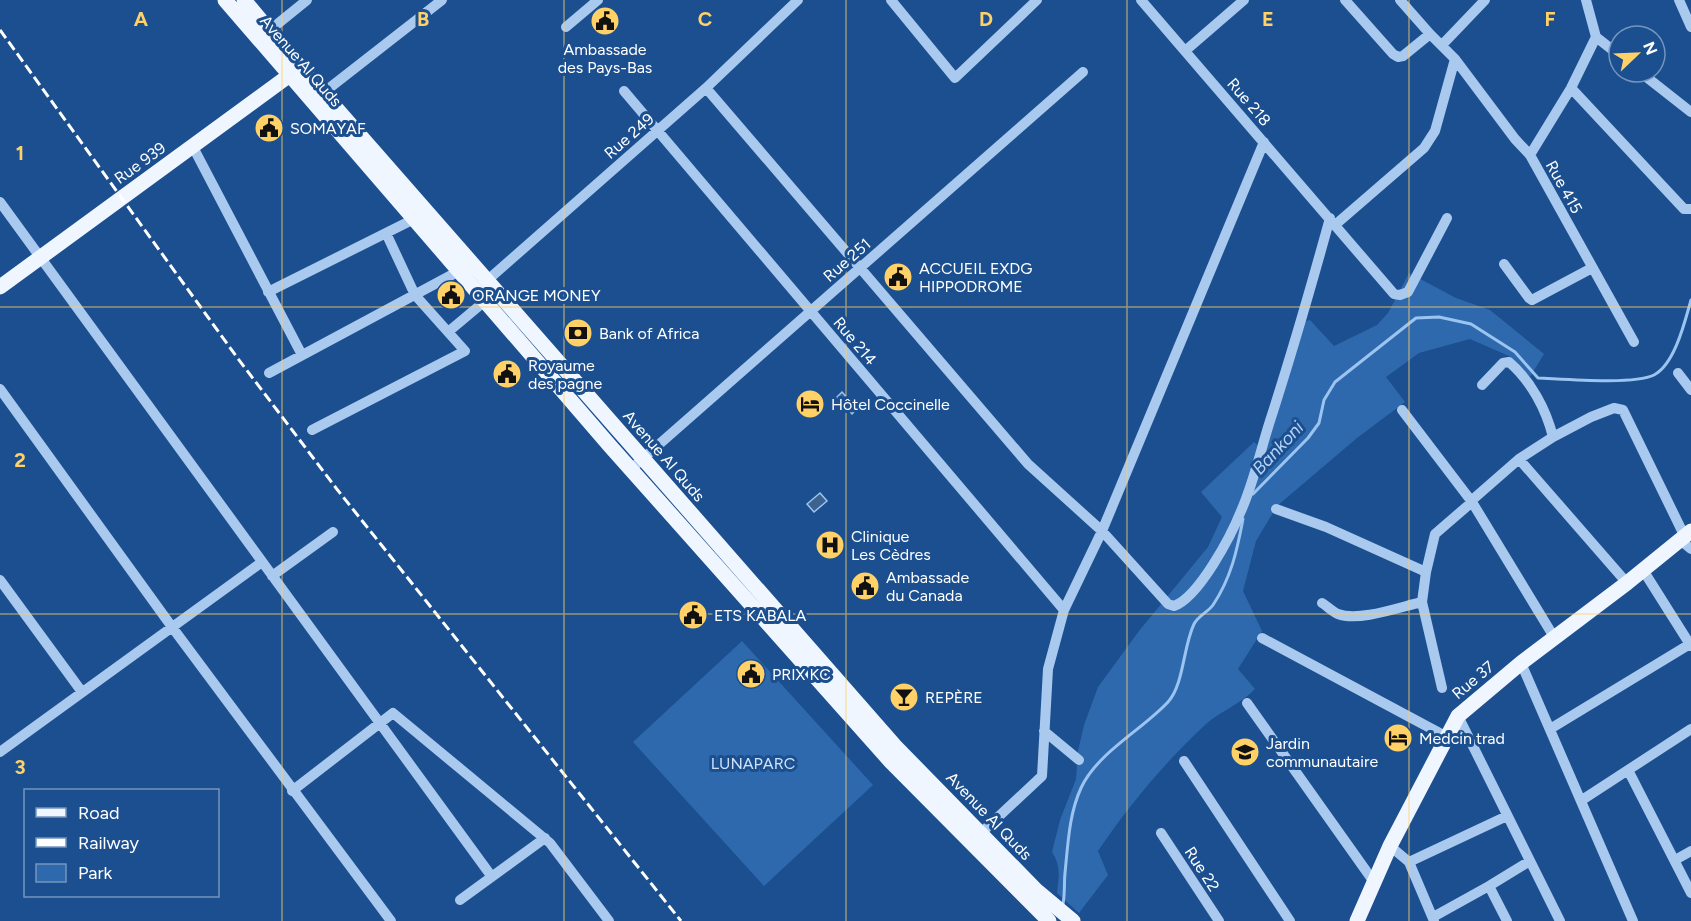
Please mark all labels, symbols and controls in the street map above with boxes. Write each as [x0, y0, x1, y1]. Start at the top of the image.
public building icon: Ambassade des Pays-Bas [589, 5, 621, 37]
text: A [134, 7, 149, 31]
text: B [417, 7, 429, 31]
text: C [698, 7, 712, 31]
text: D [979, 7, 993, 31]
text: E [1262, 7, 1274, 31]
text: F [1544, 7, 1556, 31]
street label: Avenue Al Quds [256, 12, 346, 110]
north arrow [1607, 24, 1667, 84]
text: N [1639, 39, 1662, 58]
place label: Ambassade des Pays-Bas [558, 40, 652, 77]
street label: Rue 218 [1223, 74, 1275, 130]
street label: Rue 249 [600, 109, 658, 163]
public building icon: SOMAYAF [253, 112, 285, 144]
place label: SOMAYAF [290, 119, 366, 138]
street label: Rue 939 [111, 138, 169, 188]
text: 1 [16, 141, 24, 165]
street label: Rue 415 [1542, 157, 1586, 217]
street label: Rue 251 [819, 234, 875, 286]
place label: ACCUEIL EXDG HIPPODROME [919, 259, 1032, 296]
public building icon: ACCUEIL EXDG HIPPODROME [882, 261, 914, 293]
public building icon: ORANGE MONEY [435, 279, 467, 311]
place label: ORANGE MONEY [472, 286, 601, 305]
street label: Rue 214 [829, 313, 881, 369]
bank icon: Bank of Africa [562, 317, 594, 349]
place label: Bank of Africa [599, 324, 699, 343]
place label: Royaume des pagne [528, 356, 602, 393]
public building icon: Royaume des pagne [491, 358, 523, 390]
hotel icon: Hôtel Coccinelle [794, 388, 826, 420]
place label: Hôtel Coccinelle [831, 395, 950, 414]
street label: Avenue Al Quds [619, 407, 709, 505]
water label: Bankoni [1248, 416, 1309, 479]
text: 2 [14, 448, 26, 472]
place label: Clinique Les Cèdres [851, 527, 931, 564]
hospital icon: Clinique Les Cèdres [814, 529, 846, 561]
place label: Ambassade du Canada [886, 568, 969, 605]
public building icon: Ambassade du Canada [849, 570, 881, 602]
public building icon: ETS KABALA [677, 599, 709, 631]
place label: ETS KABALA [714, 606, 807, 625]
street label: Rue 37 [1448, 657, 1498, 703]
public building icon: PRIX KC [735, 658, 767, 690]
place label: PRIX KC [772, 665, 831, 684]
bar icon: REPÈRE [888, 681, 920, 713]
place label: REPÈRE [925, 688, 983, 707]
hotel icon: Medcin trad [1382, 722, 1414, 754]
place label: Medcin trad [1419, 729, 1505, 748]
place label: Jardin communautaire [1266, 734, 1378, 771]
school or university icon: Jardin communautaire [1229, 736, 1261, 768]
park label: LUNAPARC [711, 754, 795, 773]
text: 3 [14, 755, 26, 779]
street label: Avenue Al Quds [942, 768, 1036, 864]
legend [24, 789, 219, 897]
text: Road [78, 802, 119, 824]
text: Railway [78, 832, 140, 854]
street label: Rue 22 [1181, 843, 1223, 895]
text: Park [78, 862, 113, 884]

